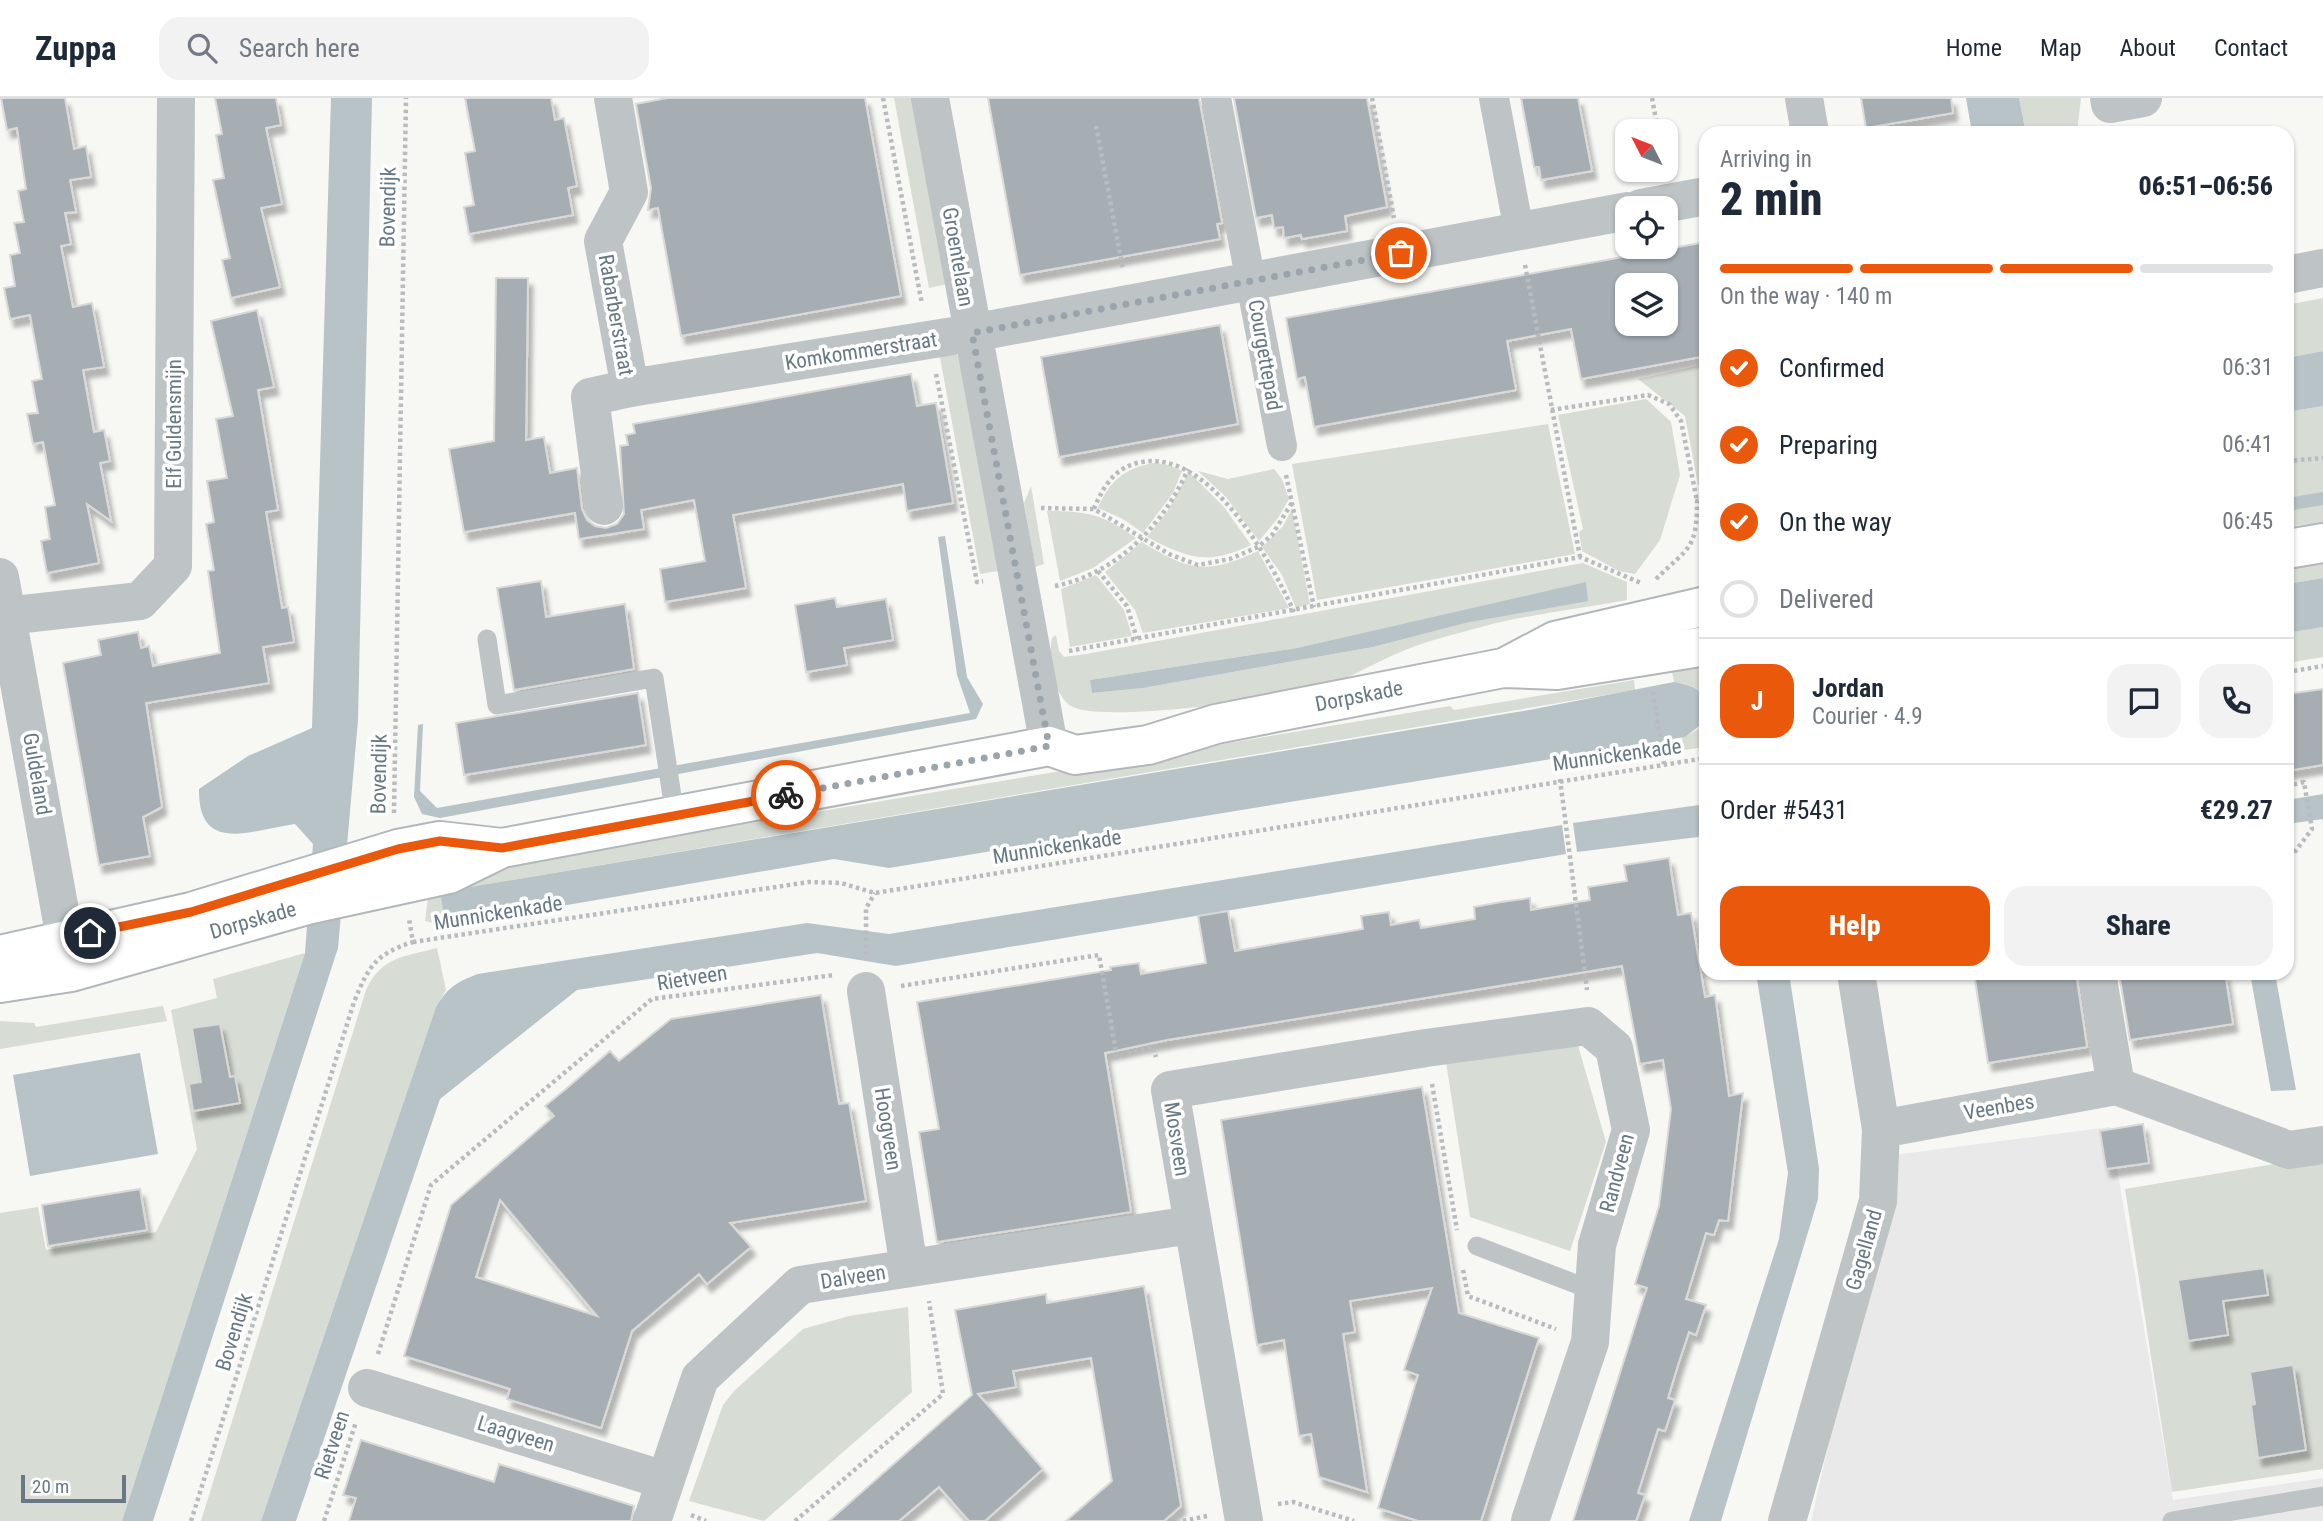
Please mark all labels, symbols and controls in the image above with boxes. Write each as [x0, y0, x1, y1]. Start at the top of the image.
search box [159, 17, 649, 80]
text: Zuppa [35, 29, 117, 68]
icon: search [183, 29, 221, 67]
text: Search here [239, 33, 360, 63]
text: Home [1946, 34, 2002, 62]
text: Map [2040, 34, 2082, 62]
text: About [2120, 34, 2176, 62]
text: Contact [2214, 34, 2288, 62]
north arrow [1615, 119, 1678, 182]
map controls [1615, 119, 1678, 336]
text: Arriving in [1720, 146, 1812, 173]
street label: Bovendijk [375, 166, 401, 247]
text: 06:51–06:56 [2139, 171, 2273, 201]
text: 2 min [1720, 172, 1823, 226]
button: locate [1615, 196, 1678, 259]
street label: Groentelaan [937, 206, 979, 308]
pin [1371, 223, 1431, 283]
icon: bag [1382, 234, 1420, 272]
street label: Rabarberstraat [594, 252, 638, 378]
button: layers [1615, 273, 1678, 336]
text: On the way · 140 m [1720, 283, 1892, 310]
street label: Courgettepad [1243, 298, 1287, 412]
street label: Komkommerstraat [783, 327, 939, 375]
icon: check [1720, 349, 1758, 387]
text: Confirmed [1779, 353, 1885, 383]
text: 06:31 [2222, 354, 2273, 381]
street label: Elf Guldensmijn [162, 359, 186, 489]
icon: check [1720, 426, 1758, 464]
text: Preparing [1779, 430, 1878, 460]
text: 06:41 [2222, 431, 2273, 458]
icon: check [1720, 503, 1758, 541]
text: On the way [1779, 507, 1892, 537]
text: 06:45 [2222, 508, 2273, 535]
text: Delivered [1779, 584, 1874, 614]
button: chat [2107, 664, 2181, 738]
button: phone [2199, 664, 2273, 738]
text: Jordan [1812, 673, 1884, 703]
street label: Dorpskade [1313, 676, 1405, 716]
text: J [1751, 686, 1763, 716]
text: Courier · 4.9 [1812, 703, 1923, 730]
street label: Guldeland [18, 731, 56, 817]
street label: Bovendijk [366, 733, 392, 814]
street label: Munnickenkade [1551, 734, 1683, 776]
courier [751, 760, 821, 830]
icon: bike [767, 776, 805, 814]
text: Order #5431 [1720, 795, 1848, 825]
text: €29.27 [2200, 795, 2273, 825]
street label: Munnickenkade [991, 825, 1123, 869]
button: Help [1720, 886, 1990, 966]
button: Share [2004, 886, 2273, 966]
street label: Munnickenkade [432, 891, 564, 935]
street label: Dorpskade [207, 897, 299, 944]
pin [60, 903, 120, 963]
icon: home [71, 914, 109, 952]
street label: Rietveen [655, 961, 729, 995]
street label: Hoogveen [870, 1086, 906, 1172]
street label: Veenbes [1962, 1089, 2036, 1125]
street label: Mosveen [1159, 1100, 1195, 1178]
street label: Randveen [1595, 1131, 1639, 1215]
street label: Gagelland [1841, 1207, 1887, 1293]
street label: Dalveen [819, 1260, 887, 1294]
street label: Bovendijk [211, 1290, 257, 1374]
street label: Rietveen [310, 1408, 354, 1482]
street label: Laagveen [475, 1411, 557, 1457]
scale bar [21, 1472, 126, 1504]
text: 20 m [32, 1475, 69, 1498]

